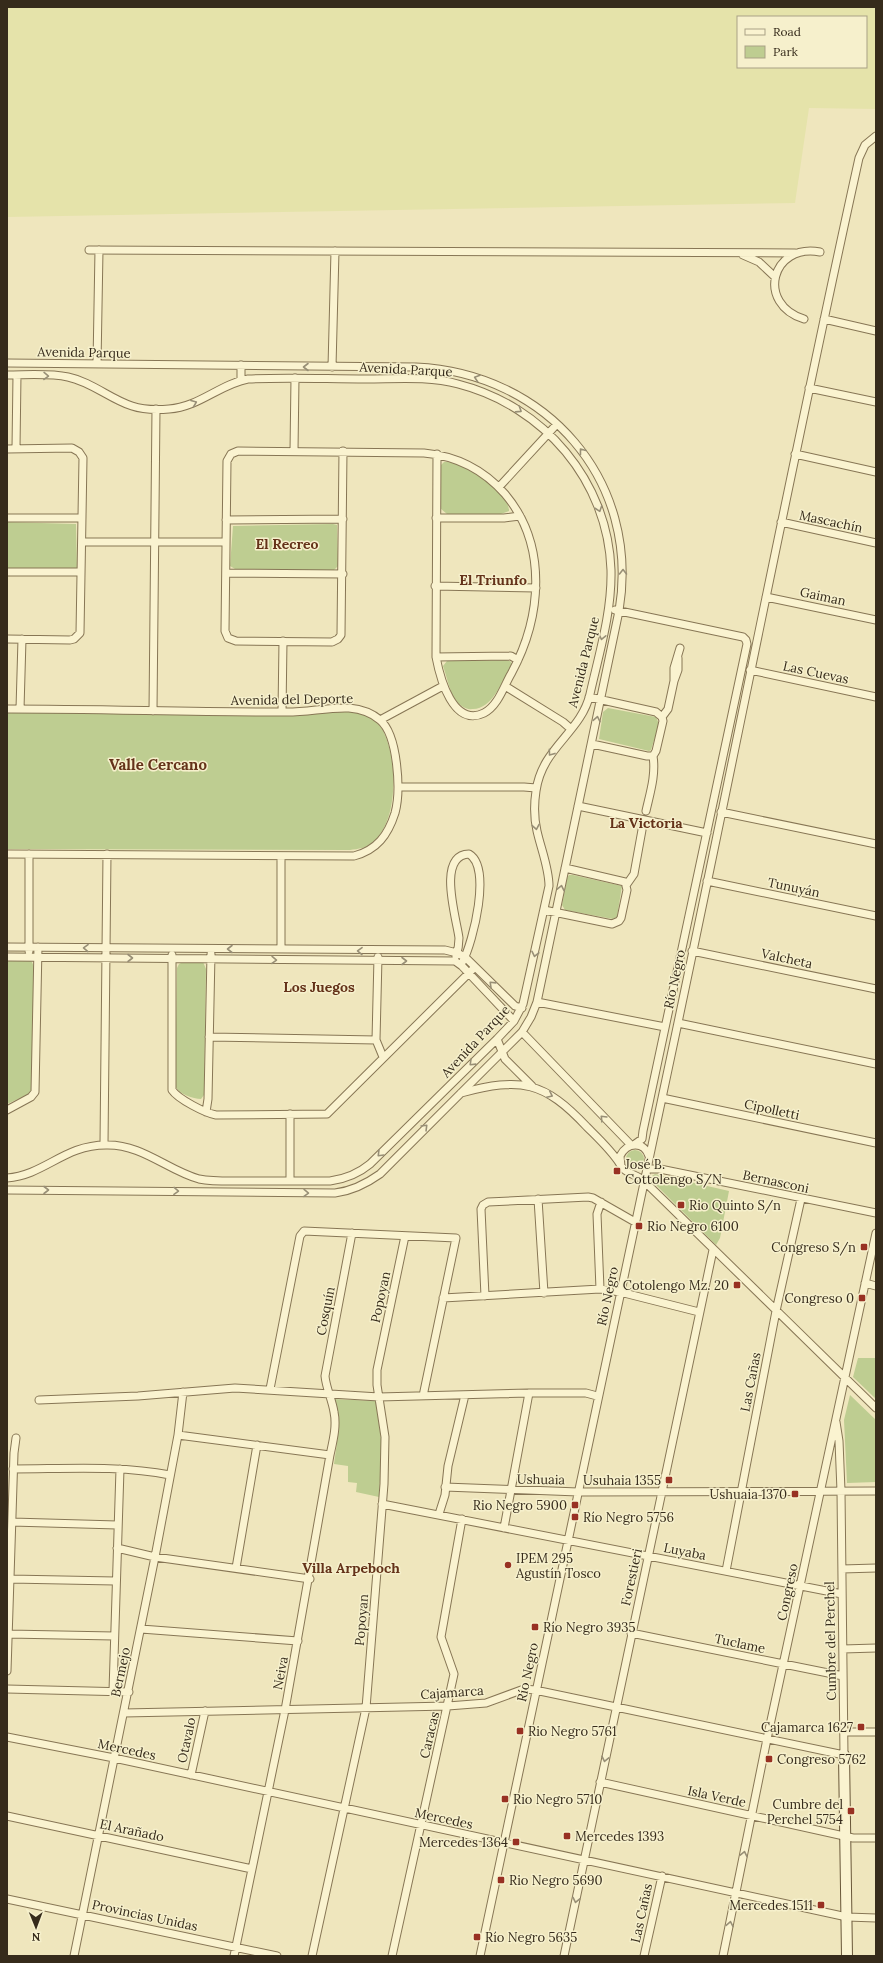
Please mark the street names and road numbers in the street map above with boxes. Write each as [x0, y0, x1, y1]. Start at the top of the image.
street label: Avenida Parque [36, 343, 131, 362]
street label: Avenida Parque [358, 359, 453, 380]
street label: Mascachín [798, 506, 864, 537]
street label: Gaiman [798, 583, 847, 610]
street label: Avenida Parque [564, 615, 603, 710]
street label: Las Cuevas [781, 657, 850, 688]
street label: Avenida del Deporte [230, 690, 353, 709]
street label: Tunuyán [766, 874, 822, 901]
street label: Valcheta [759, 945, 814, 972]
street label: Río Negro [660, 948, 689, 1010]
street label: Avenida Parque [437, 1001, 513, 1082]
street label: Cipolletti [743, 1095, 801, 1124]
street label: Bernasconi [741, 1166, 811, 1197]
street label: Río Negro [593, 1265, 622, 1327]
street label: Popoyan [367, 1270, 394, 1324]
street label: Cosquín [312, 1285, 339, 1337]
street label: Las Cañas [736, 1351, 765, 1413]
street label: Ushuaia [517, 1471, 566, 1488]
street label: Luyaba [662, 1539, 708, 1564]
street label: Forestieri [617, 1547, 646, 1607]
street label: Congreso [773, 1562, 802, 1622]
street label: Cumbre del Perchel [821, 1581, 840, 1701]
street label: Popoyan [351, 1593, 372, 1647]
street label: Tuclame [713, 1630, 767, 1657]
street label: Río Negro [513, 1641, 542, 1703]
street label: Bermejo [107, 1645, 134, 1699]
street label: Neiva [269, 1655, 292, 1691]
street label: Cajamarca [420, 1682, 485, 1703]
street label: Caracas [416, 1710, 443, 1760]
street label: Otavalo [173, 1715, 200, 1764]
street label: Mercedes [96, 1735, 158, 1764]
street label: Isla Verde [686, 1782, 748, 1811]
street label: Mercedes [413, 1804, 475, 1833]
street label: El Arañado [98, 1815, 166, 1846]
street label: Las Cañas [627, 1882, 656, 1944]
street label: Provincias Unidas [90, 1896, 199, 1935]

